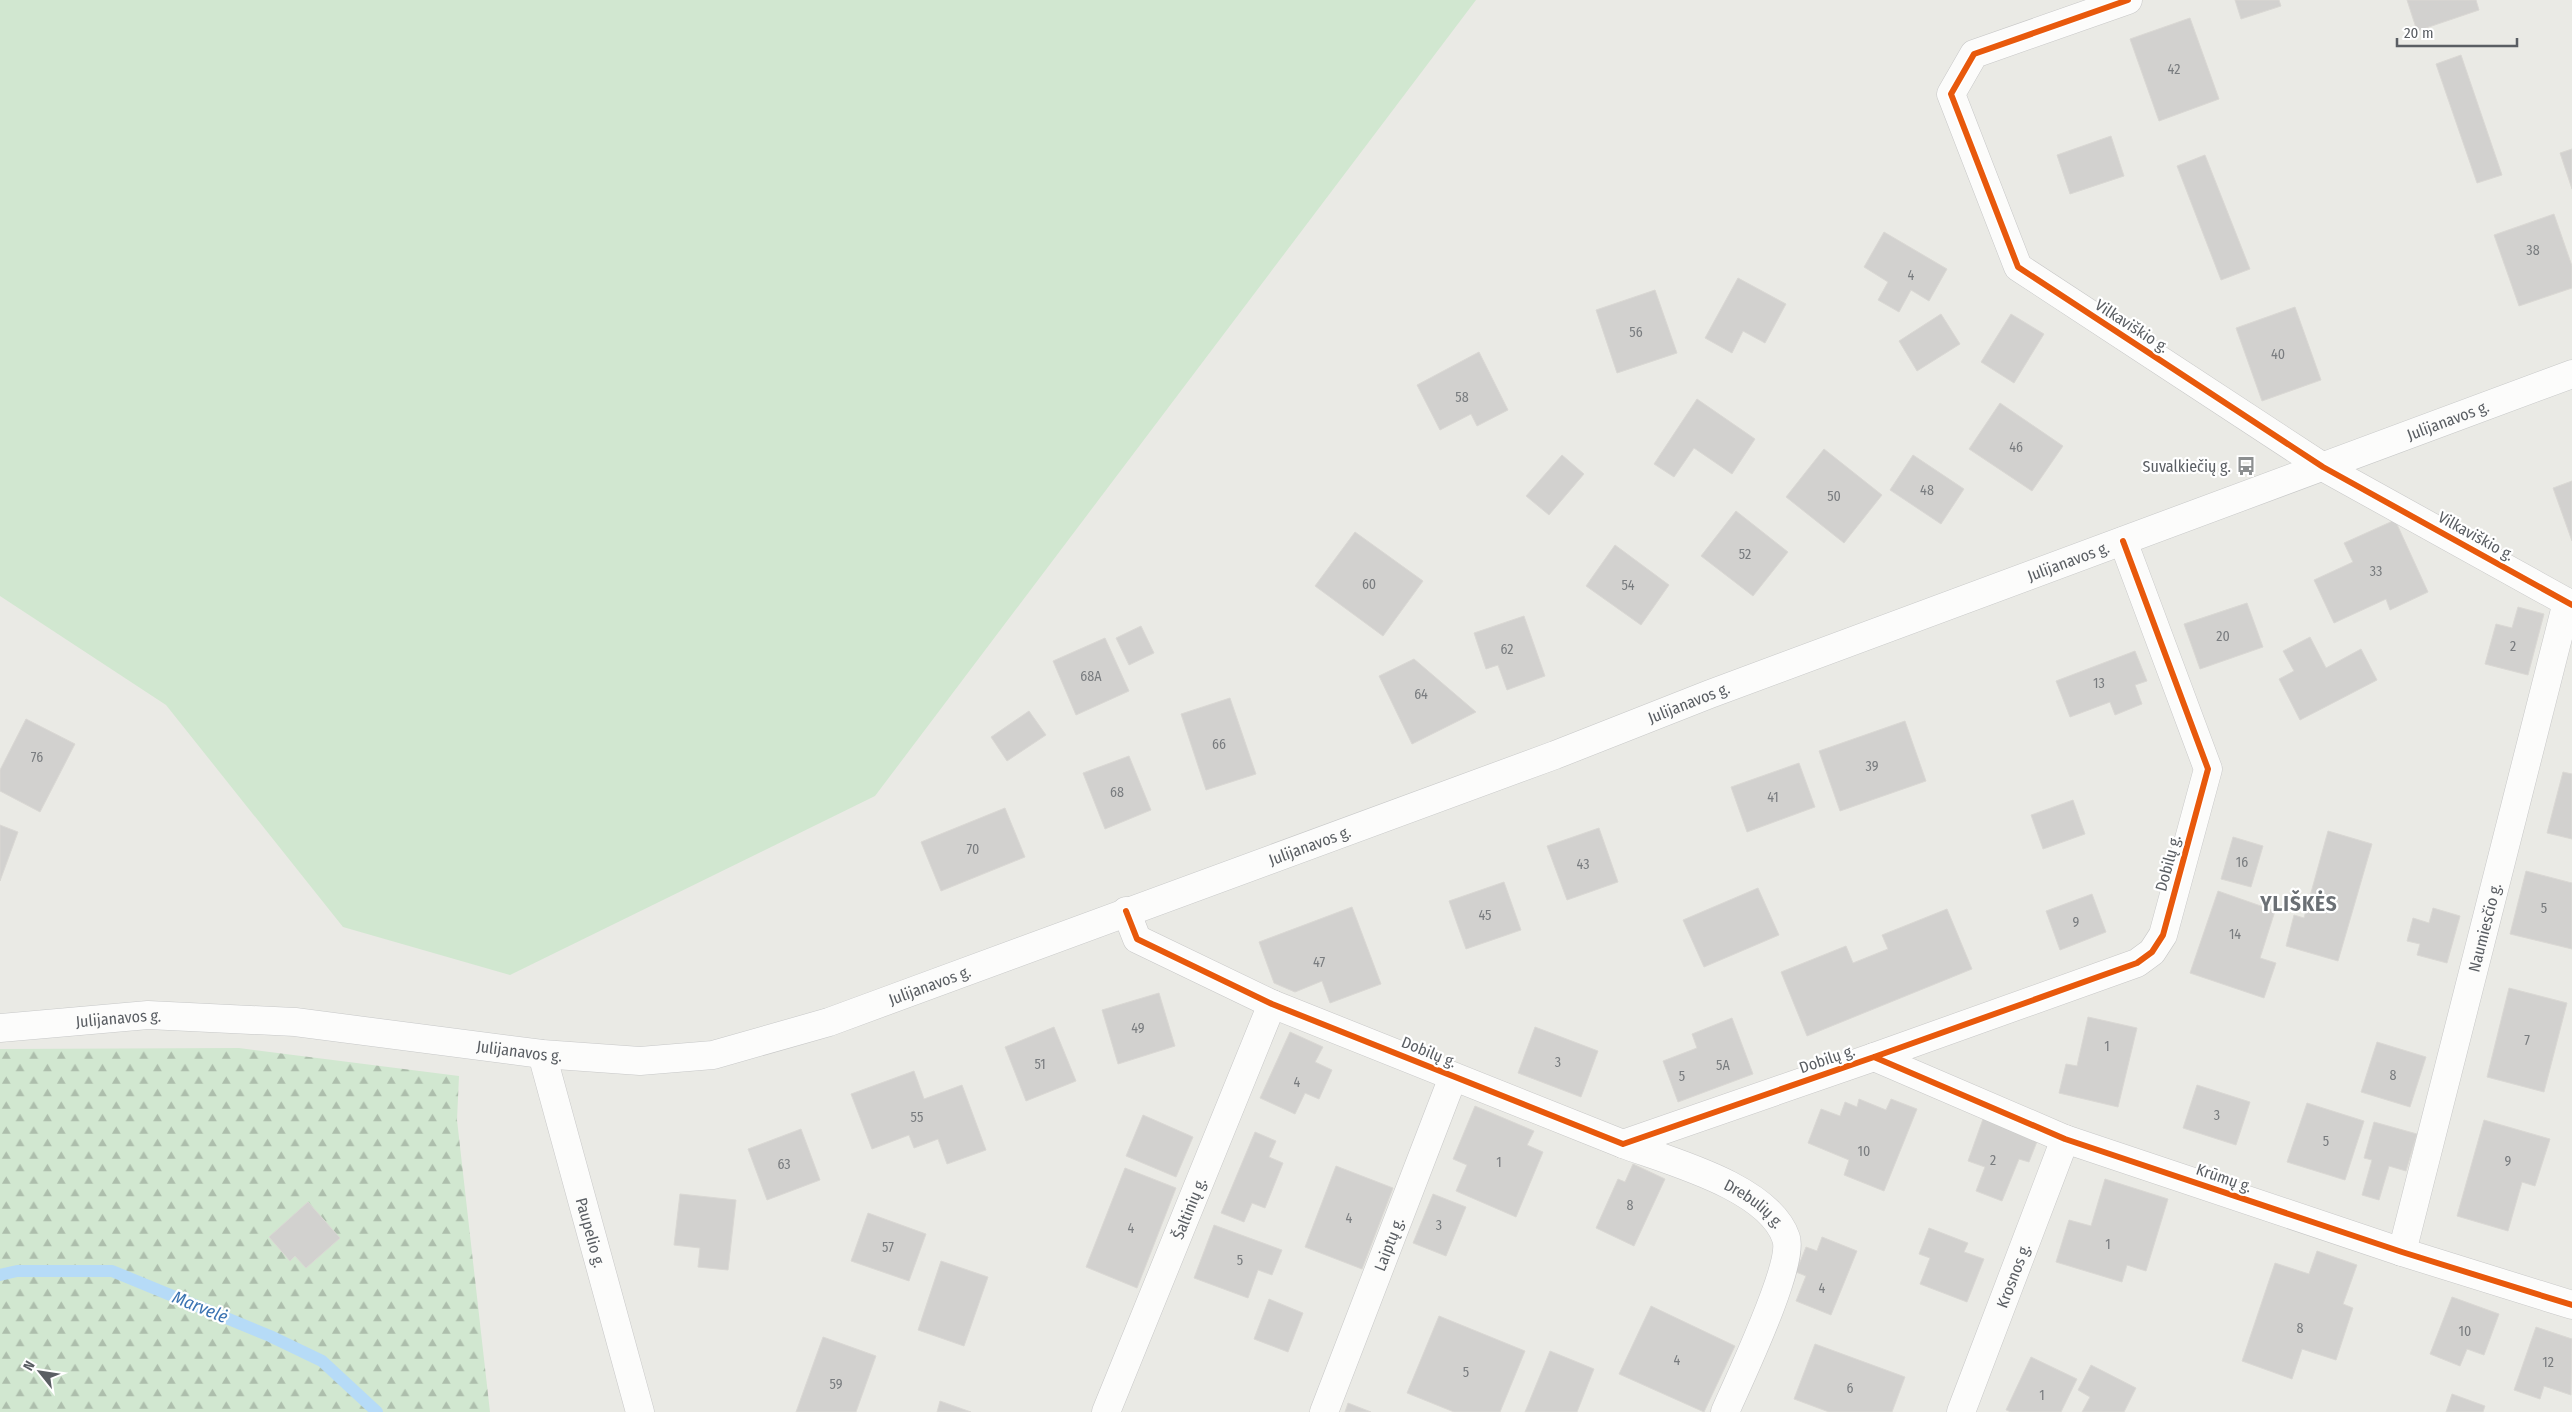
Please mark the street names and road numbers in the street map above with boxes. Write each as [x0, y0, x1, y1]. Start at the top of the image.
street label: Vilkaviškio g. [2092, 295, 2172, 357]
street label: Julijanavos g. [2404, 396, 2491, 444]
street label: Vilkaviškio g. [2435, 507, 2517, 565]
street label: Julijanavos g. [2024, 537, 2112, 585]
street label: Julijanavos g. [1645, 678, 1732, 727]
street label: Julijanavos g. [1266, 821, 1353, 869]
street label: Dobilų g. [2151, 833, 2185, 893]
street label: Naumiesčio g. [2464, 881, 2505, 974]
street label: Julijanavos g. [886, 961, 973, 1009]
street label: Julijanavos g. [75, 1005, 162, 1031]
street label: Dobilų g. [1399, 1032, 1459, 1072]
street label: Julijanavos g. [476, 1036, 563, 1065]
street label: Dobilų g. [1797, 1041, 1857, 1077]
street label: Krūmų g. [2194, 1160, 2254, 1196]
street label: Šaltinių g. [1167, 1175, 1210, 1242]
street label: Drebulių g. [1721, 1175, 1788, 1231]
street label: Paupelio g. [572, 1195, 609, 1269]
street label: Laiptų g. [1370, 1215, 1408, 1273]
street label: Krosnos g. [1992, 1241, 2034, 1310]

